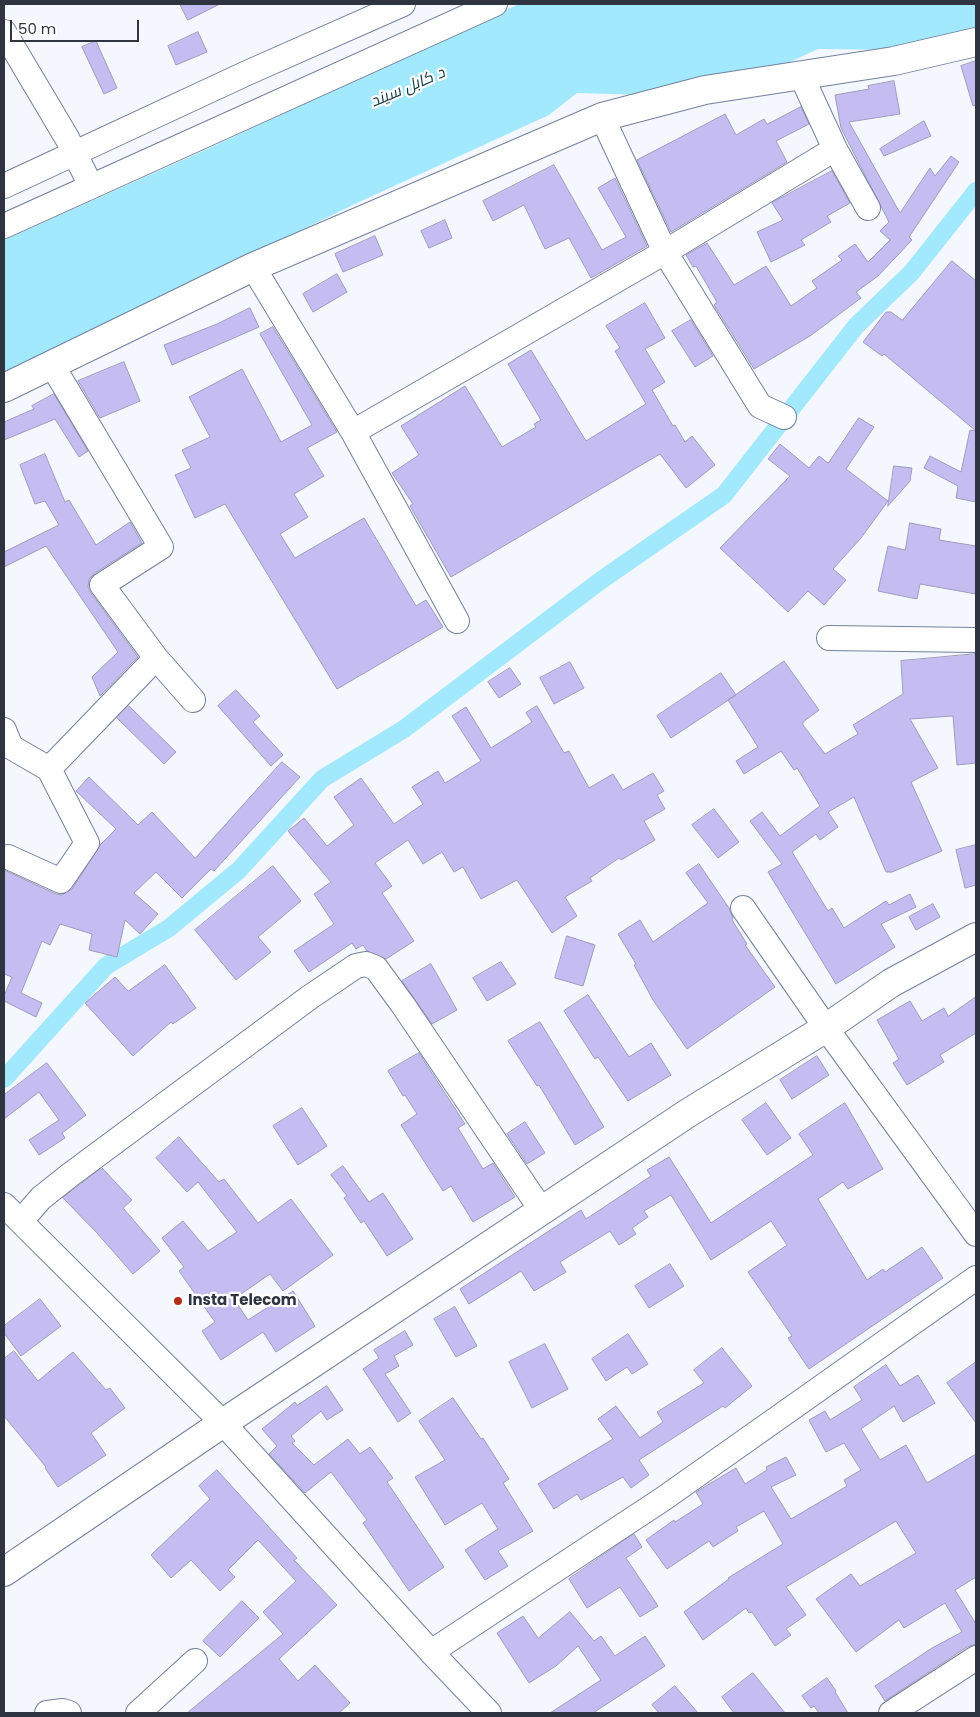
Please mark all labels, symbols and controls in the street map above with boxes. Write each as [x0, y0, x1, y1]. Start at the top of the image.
scale bar [12, 10, 141, 42]
text: 50 m [18, 18, 56, 39]
water label: د کابل سيند [368, 64, 448, 112]
place label: Insta Telecom [188, 1292, 297, 1310]
marker: Insta Telecom [172, 1295, 184, 1307]

